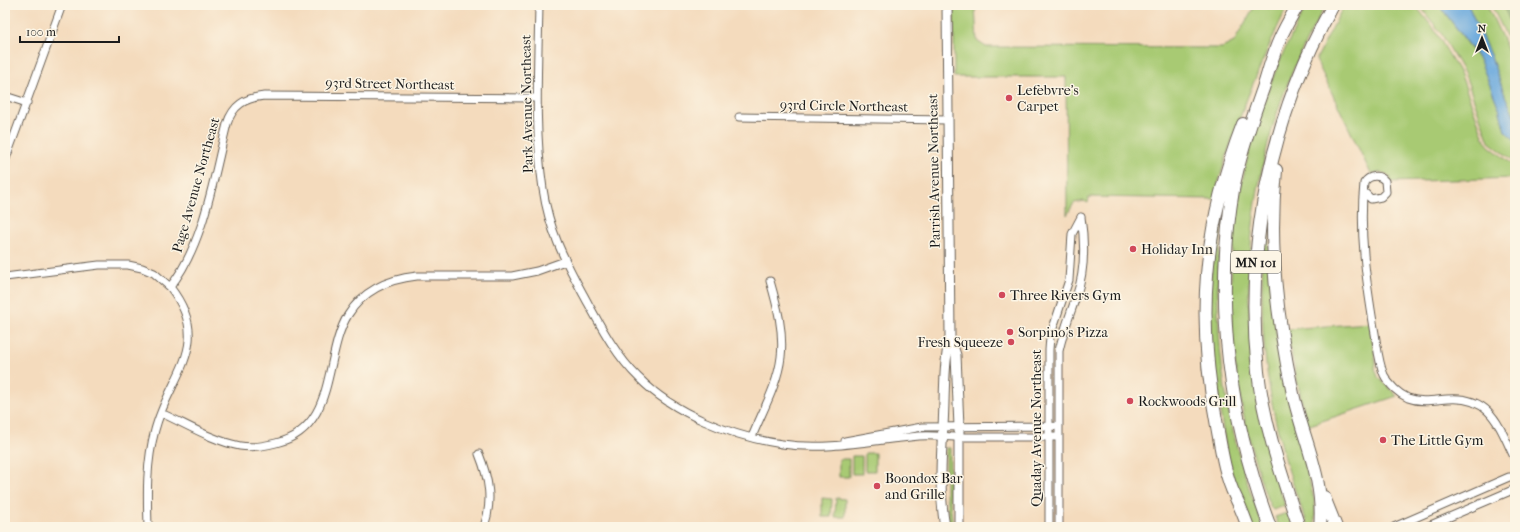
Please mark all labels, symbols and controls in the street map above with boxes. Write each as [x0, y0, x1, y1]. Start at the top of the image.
scale bar [20, 18, 119, 44]
north arrow [1462, 18, 1502, 58]
text: N [1478, 22, 1487, 35]
text: 100 m [26, 25, 56, 39]
street label: Park Avenue Northeast [517, 34, 537, 174]
street label: 93rd Street Northeast [325, 74, 455, 94]
place label: Lefebvre's Carpet [1017, 82, 1079, 115]
street label: Parrish Avenue Northeast [924, 93, 944, 249]
marker: Lefebvre's Carpet [1004, 93, 1014, 103]
street label: 93rd Circle Northeast [780, 96, 908, 116]
street label: Page Avenue Northeast [169, 115, 223, 255]
place label: Holiday Inn [1141, 241, 1213, 258]
marker: Holiday Inn [1128, 244, 1138, 254]
road number: MN 101 [1231, 251, 1281, 273]
place label: Three Rivers Gym [1010, 287, 1121, 304]
marker: Three Rivers Gym [997, 290, 1007, 300]
place label: Sorpino's Pizza [1018, 324, 1108, 341]
marker: Sorpino's Pizza [1005, 327, 1015, 337]
place label: Fresh Squeeze [917, 334, 1003, 351]
marker: Fresh Squeeze [1006, 337, 1016, 347]
street label: Quaday Avenue Northeast [1028, 349, 1045, 507]
place label: Rockwoods Grill [1138, 393, 1236, 410]
marker: Rockwoods Grill [1125, 396, 1135, 406]
place label: The Little Gym [1391, 432, 1484, 449]
marker: The Little Gym [1378, 435, 1388, 445]
place label: Boondox Bar and Grille [885, 470, 963, 503]
marker: Boondox Bar and Grille [872, 481, 882, 491]

